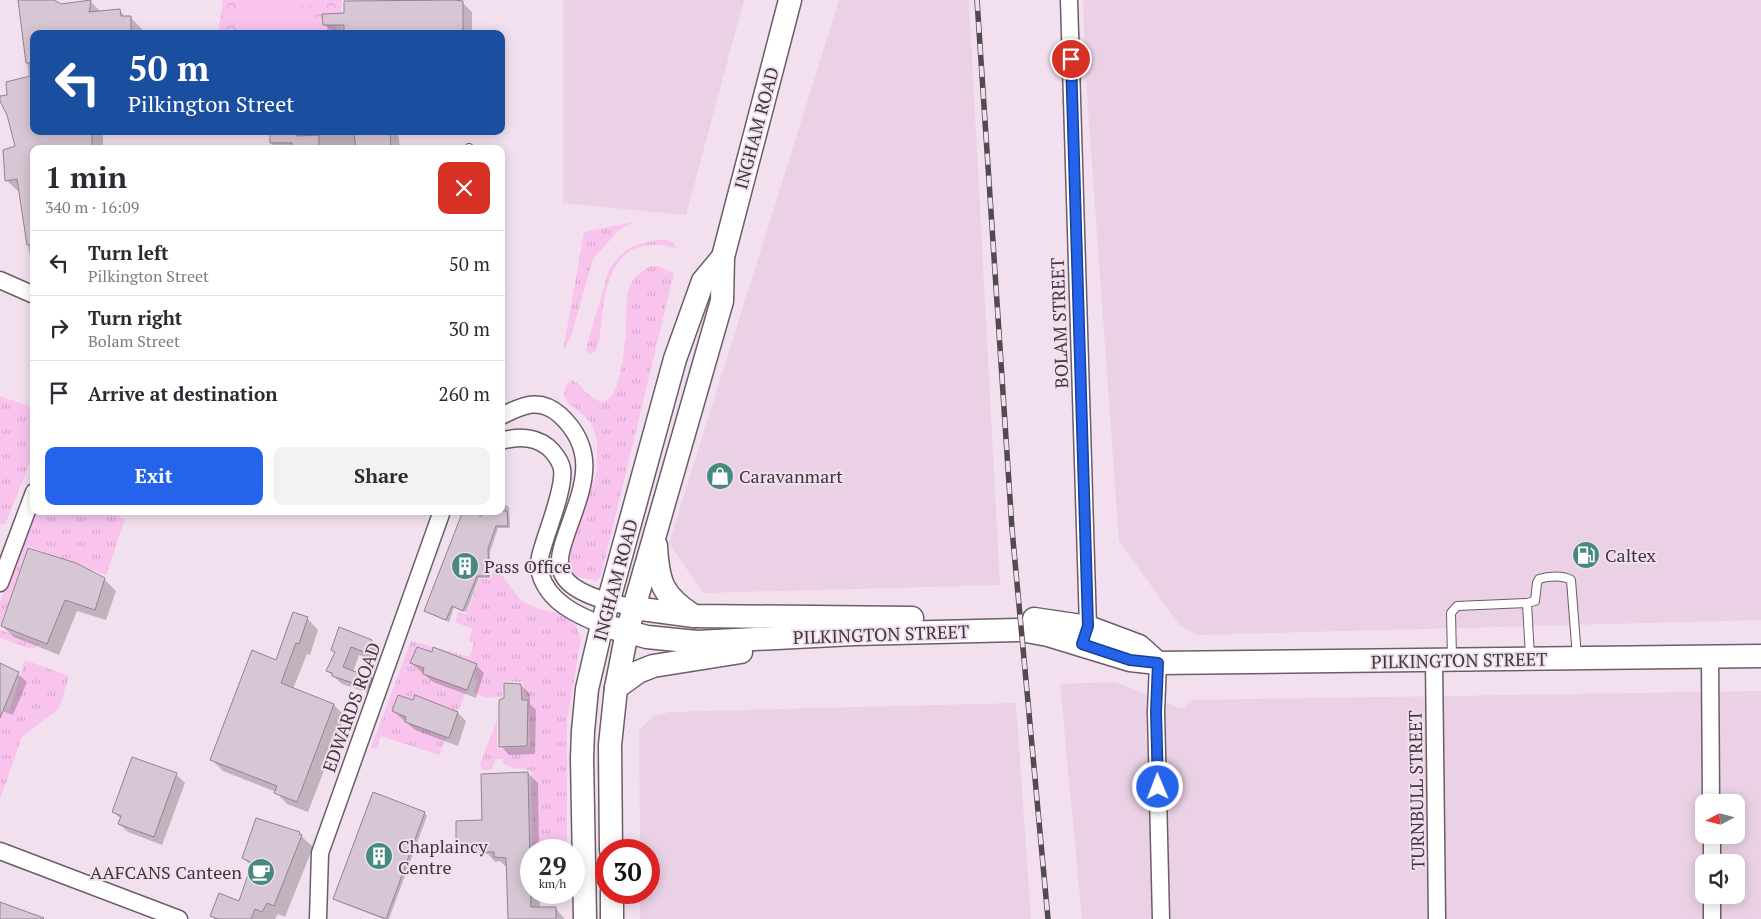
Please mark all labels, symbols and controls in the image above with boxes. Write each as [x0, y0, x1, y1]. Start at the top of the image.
pin [1050, 38, 1092, 80]
text: 50 m [128, 45, 209, 91]
icon: arrive [1057, 45, 1085, 73]
icon: left [45, 50, 110, 115]
street label: INGHAM ROAD [728, 64, 784, 192]
text: Pilkington Street [128, 89, 294, 118]
text: 1 min [45, 157, 127, 197]
button: close [438, 162, 490, 214]
text: 340 m · 16:09 [45, 196, 139, 218]
text: Turn left [88, 240, 169, 265]
icon: left [45, 249, 73, 277]
text: 50 m [449, 251, 490, 276]
street label: BOLAM STREET [1045, 257, 1073, 389]
text: Pilkington Street [88, 265, 209, 287]
text: Turn right [88, 305, 182, 330]
icon: right [45, 314, 73, 342]
text: 30 m [449, 316, 490, 341]
text: Bolam Street [88, 330, 180, 352]
icon: arrive [45, 379, 73, 407]
text: Arrive at destination [88, 381, 277, 406]
text: 260 m [439, 381, 490, 406]
button: Exit [45, 447, 263, 505]
button: Share [273, 447, 490, 505]
shop icon: Caravanmart [705, 461, 735, 491]
place label: Caravanmart [739, 464, 843, 488]
street label: INGHAM ROAD [587, 516, 643, 644]
fuel station icon: Caltex [1571, 540, 1601, 570]
place label: Caltex [1605, 543, 1657, 567]
building icon: Pass Office [450, 551, 480, 581]
place label: Pass Office [484, 554, 571, 578]
street label: PILKINGTON STREET [792, 619, 970, 649]
street label: EDWARDS ROAD [316, 639, 386, 775]
street label: PILKINGTON STREET [1371, 646, 1547, 674]
street label: TURNBULL STREET [1403, 710, 1429, 870]
position arrow [1131, 760, 1183, 812]
north arrow [1695, 794, 1745, 844]
map controls [1695, 794, 1745, 904]
place label: Chaplaincy Centre [398, 834, 488, 879]
speed limit sign: 30 [595, 839, 660, 904]
building icon: Chaplaincy Centre [364, 841, 394, 871]
text: 29 [538, 849, 567, 882]
button: sound [1695, 854, 1745, 904]
cafe icon: AAFCANS Canteen [246, 857, 276, 887]
place label: AAFCANS Canteen [90, 860, 242, 884]
text: km/h [539, 876, 566, 891]

